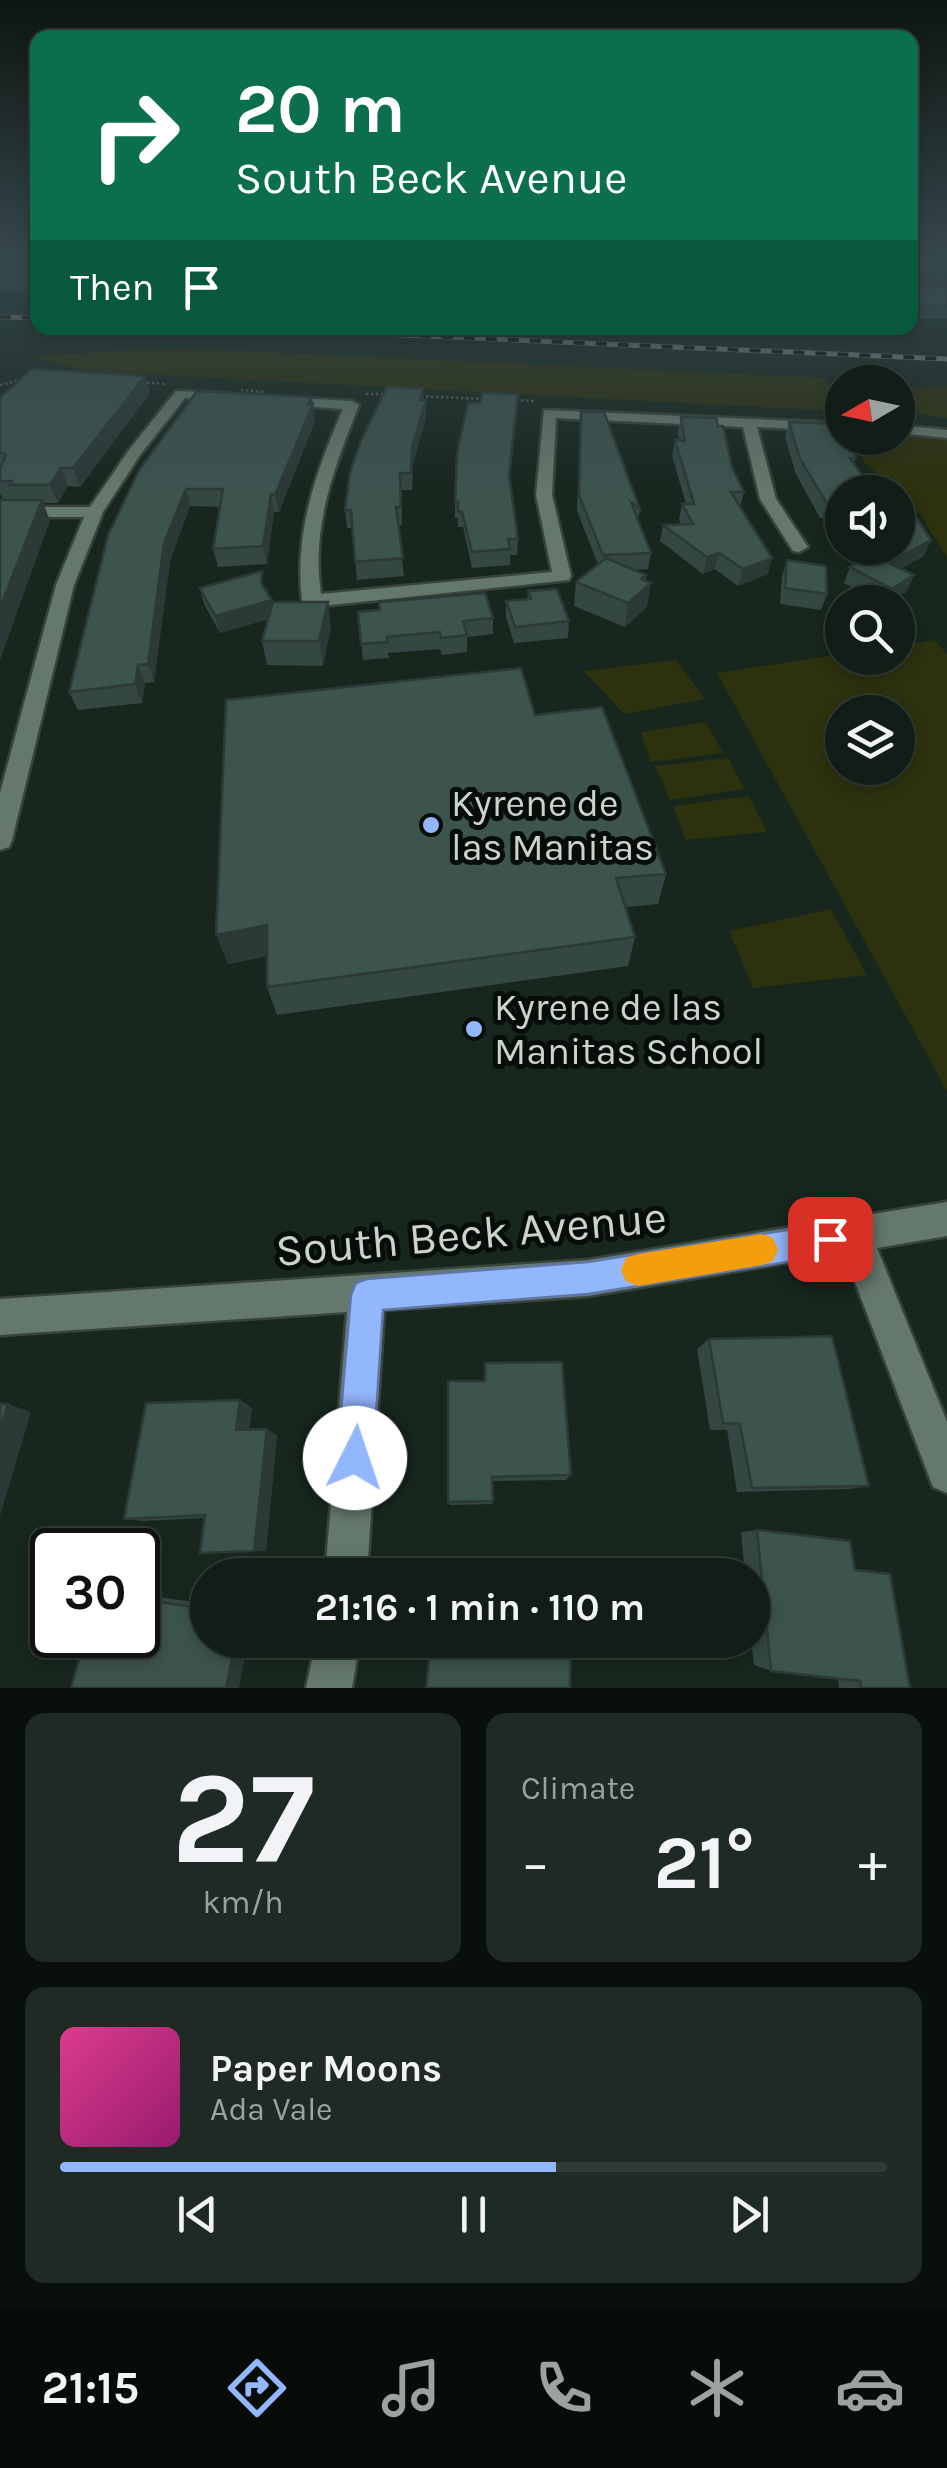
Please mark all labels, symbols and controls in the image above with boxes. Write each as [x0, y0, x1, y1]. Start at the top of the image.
text: 20 m [235, 68, 406, 150]
icon: right [70, 70, 200, 200]
text: South Beck Avenue [235, 152, 627, 204]
icon: arrive [174, 260, 229, 315]
text: Then [70, 265, 154, 310]
north arrow [825, 365, 915, 455]
map controls [825, 365, 915, 785]
button: sound [825, 475, 915, 565]
button: search [825, 585, 915, 675]
button: layers [825, 695, 915, 785]
place label: Kyrene de las Manitas [451, 781, 654, 870]
marker: Kyrene de las Manitas [420, 814, 442, 836]
place label: Kyrene de las Manitas School [494, 985, 763, 1074]
marker: Kyrene de las Manitas School [463, 1018, 485, 1040]
street label: South Beck Avenue [273, 1191, 669, 1277]
pin [788, 1197, 873, 1282]
icon: arrive [803, 1212, 858, 1267]
position arrow [303, 1406, 407, 1510]
speed limit sign: 30 [30, 1528, 160, 1658]
text: 21:16 · 1 min · 110 m [315, 1585, 645, 1630]
text: 27 [171, 1743, 315, 1895]
text: Climate [521, 1770, 635, 1807]
text: 21° [653, 1819, 755, 1907]
text: − [521, 1831, 550, 1895]
text: + [858, 1831, 887, 1895]
text: km/h [202, 1884, 284, 1921]
text: Paper Moons [210, 2046, 442, 2091]
text: Ada Vale [210, 2091, 333, 2128]
icon: previous [170, 2187, 225, 2242]
icon: pause [446, 2187, 501, 2242]
icon: next [722, 2187, 777, 2242]
icon: directions [222, 2353, 292, 2423]
icon: music [376, 2353, 446, 2423]
icon: phone [529, 2353, 599, 2423]
icon: climate [682, 2353, 752, 2423]
icon: car [835, 2353, 905, 2423]
text: 21:15 [42, 2362, 139, 2414]

